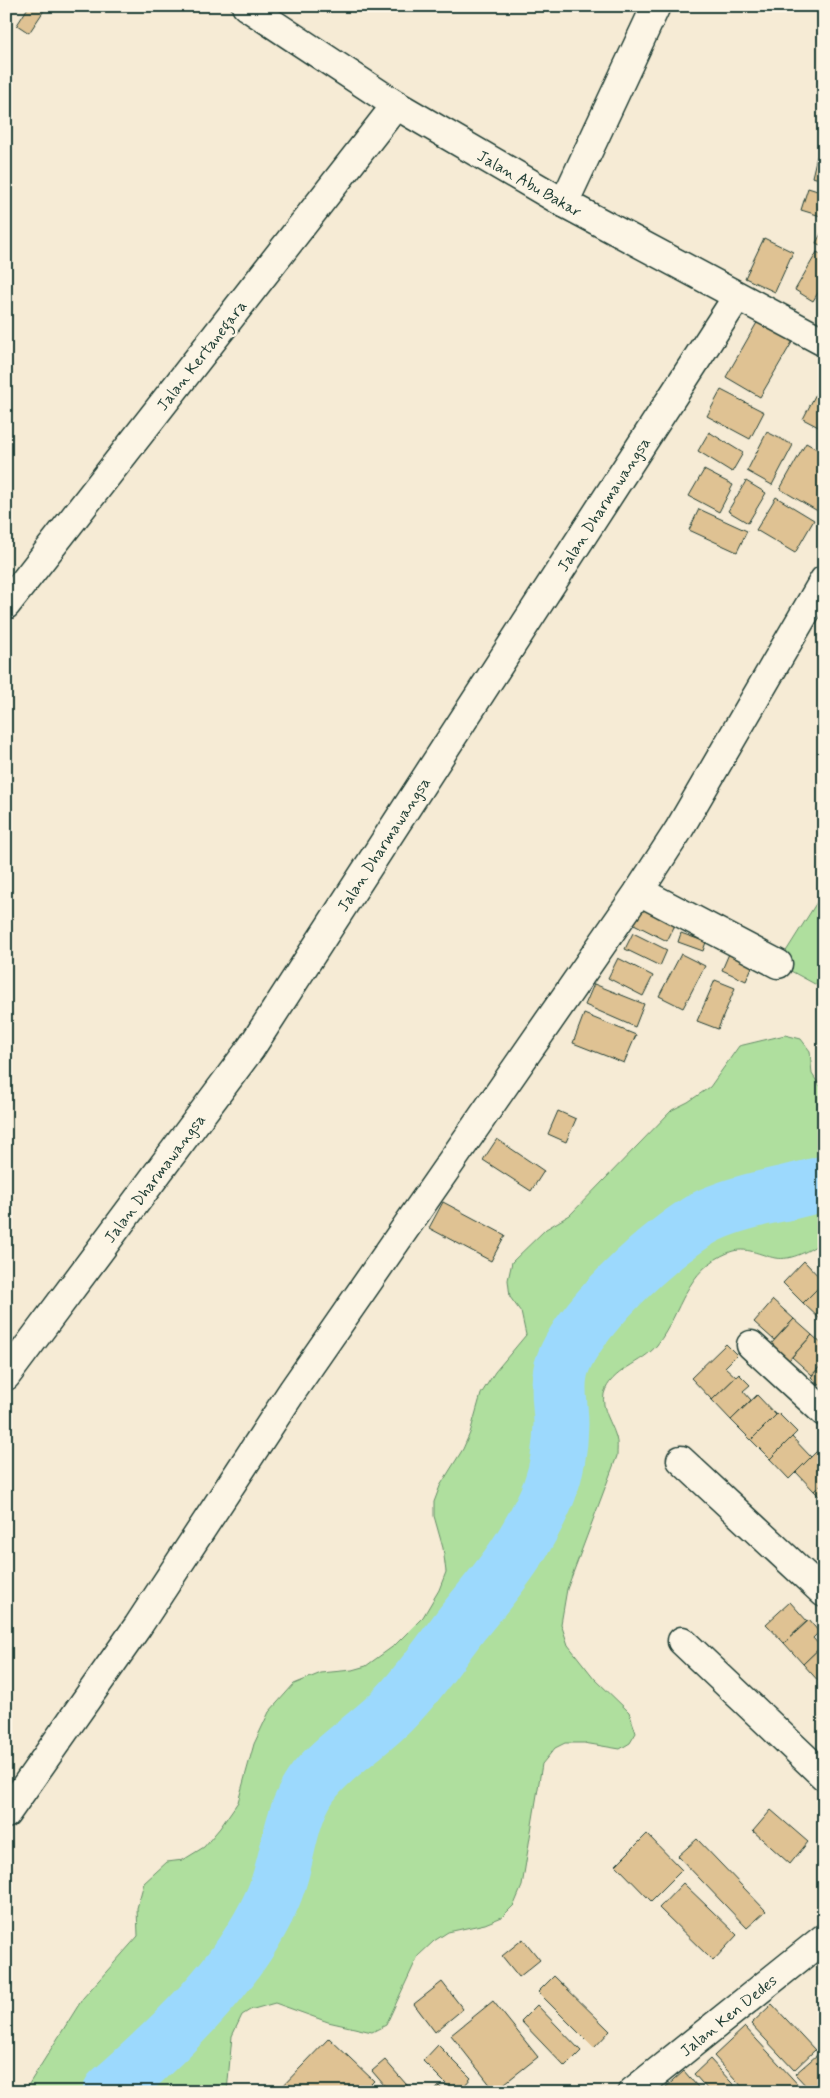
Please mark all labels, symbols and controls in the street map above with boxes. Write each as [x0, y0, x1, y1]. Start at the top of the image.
street label: Jalan Abu Bakar [473, 146, 586, 223]
street label: Jalan Kertanegara [152, 296, 253, 416]
street label: Jalan Dharmawangsa [553, 433, 656, 576]
street label: Jalan Dharmawangsa [333, 773, 436, 916]
street label: Jalan Dharmawangsa [100, 1110, 211, 1248]
street label: Jalan Ken Dedes [676, 1970, 782, 2062]

